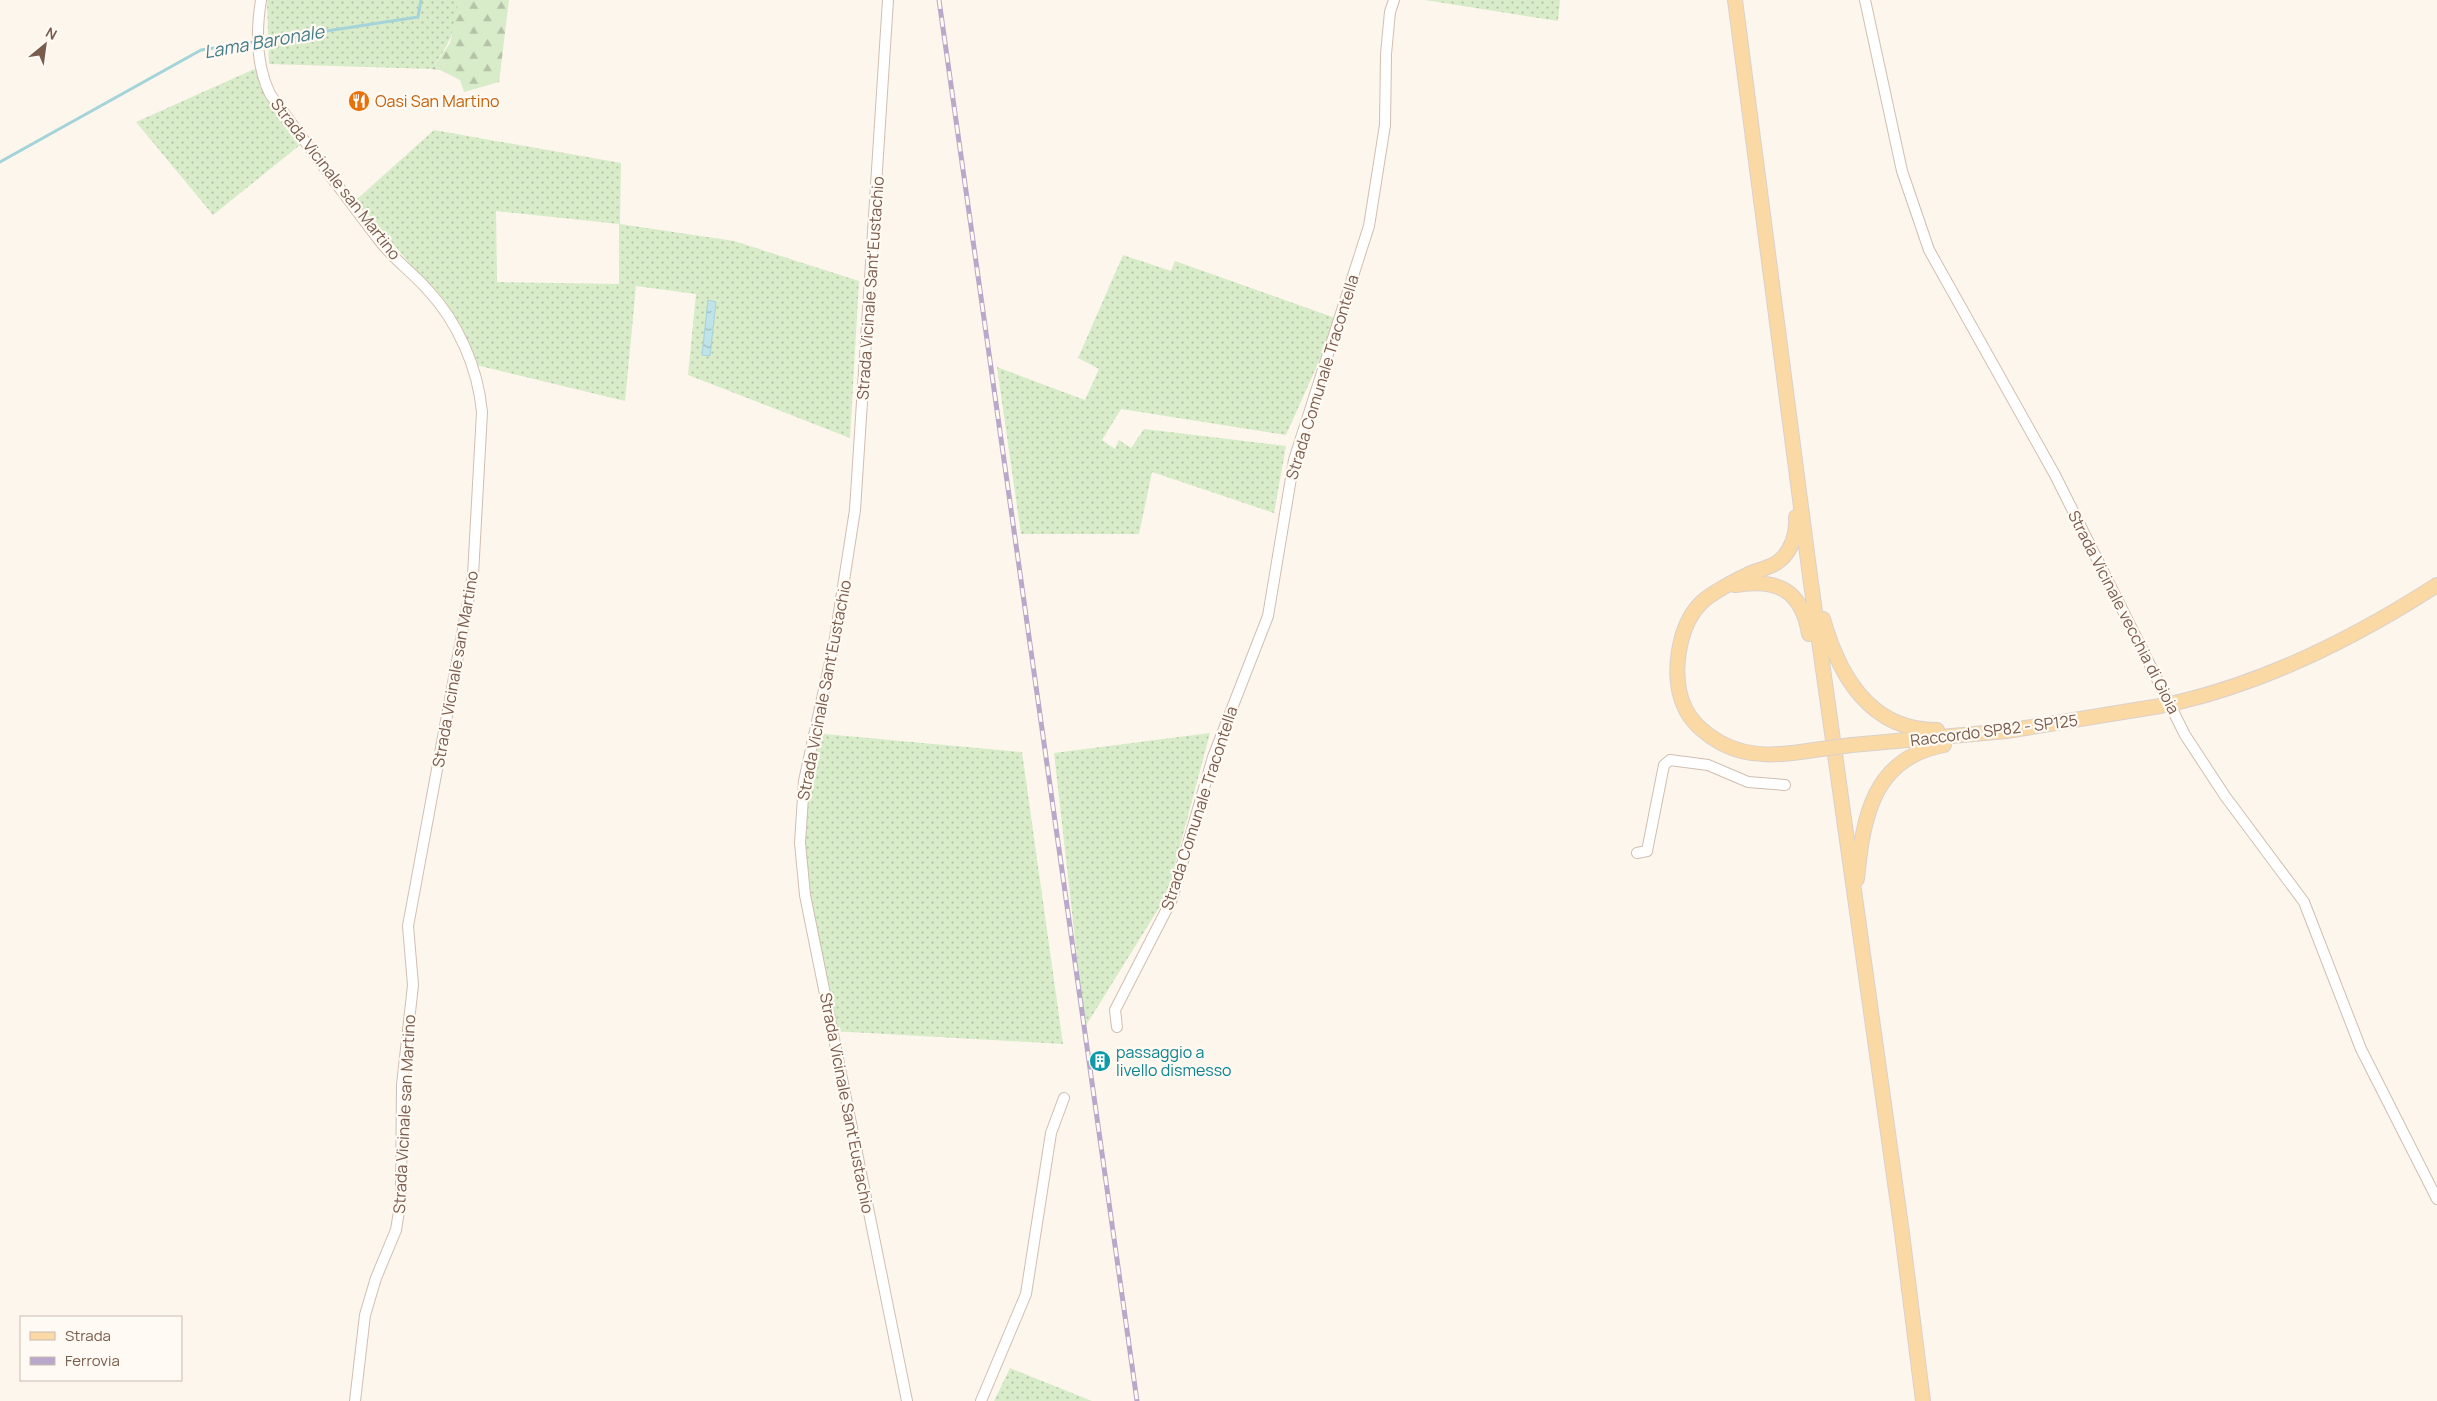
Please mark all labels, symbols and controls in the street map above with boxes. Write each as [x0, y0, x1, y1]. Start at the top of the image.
water label: Lama Baronale [202, 18, 327, 63]
north arrow [20, 20, 70, 70]
text: N [43, 22, 61, 44]
restaurant icon: Oasi San Martino [347, 89, 371, 113]
place label: Oasi San Martino [375, 90, 499, 112]
street label: Strada Vicinale san Martino [266, 94, 406, 264]
street label: Strada Vicinale Sant'Eustachio [851, 175, 889, 401]
street label: Strada Comunale Tracontella [1280, 272, 1364, 482]
street label: Strada Vicinale vecchia di Gioia [2063, 506, 2185, 718]
street label: Strada Vicinale san Martino [427, 569, 483, 769]
street label: Strada Vicinale Sant'Eustachio [792, 578, 856, 802]
street label: Strada Comunale Tracontella [1156, 703, 1242, 913]
street label: Raccordo SP82 - SP125 [1909, 709, 2079, 751]
street label: Strada Vicinale Sant'Eustachio [815, 991, 879, 1215]
street label: Strada Vicinale san Martino [388, 1014, 420, 1214]
place label: passaggio a livello dismesso [1116, 1041, 1232, 1081]
building icon: passaggio a livello dismesso [1088, 1049, 1112, 1073]
legend [20, 1316, 182, 1381]
text: Strada [65, 1325, 111, 1346]
text: Ferrovia [65, 1350, 120, 1371]

